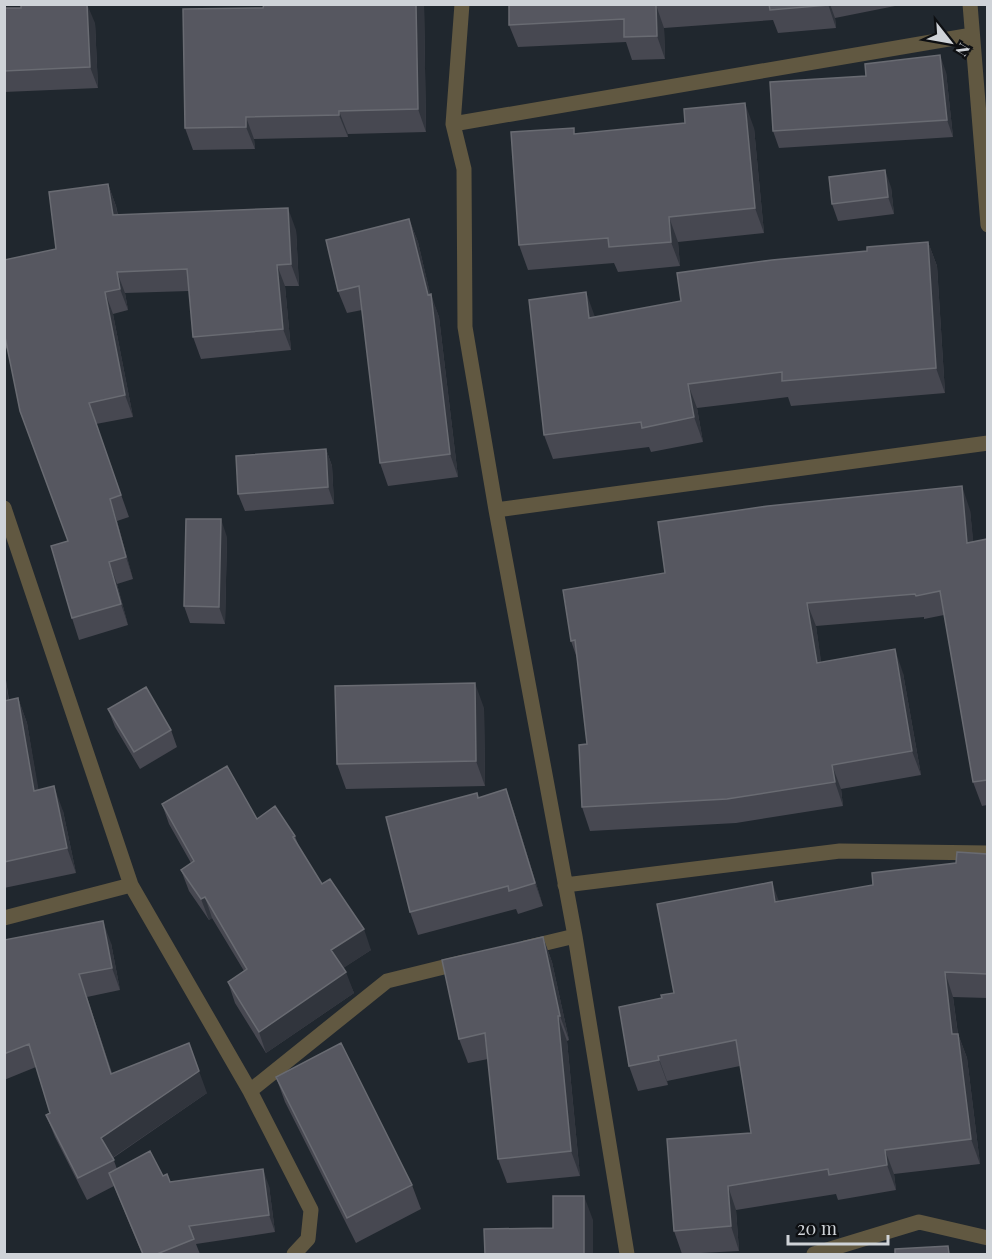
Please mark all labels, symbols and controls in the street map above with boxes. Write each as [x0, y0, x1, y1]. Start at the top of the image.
north arrow [920, 12, 980, 72]
text: N [951, 40, 975, 61]
scale bar [788, 1208, 888, 1246]
text: 20 m [797, 1216, 837, 1240]

